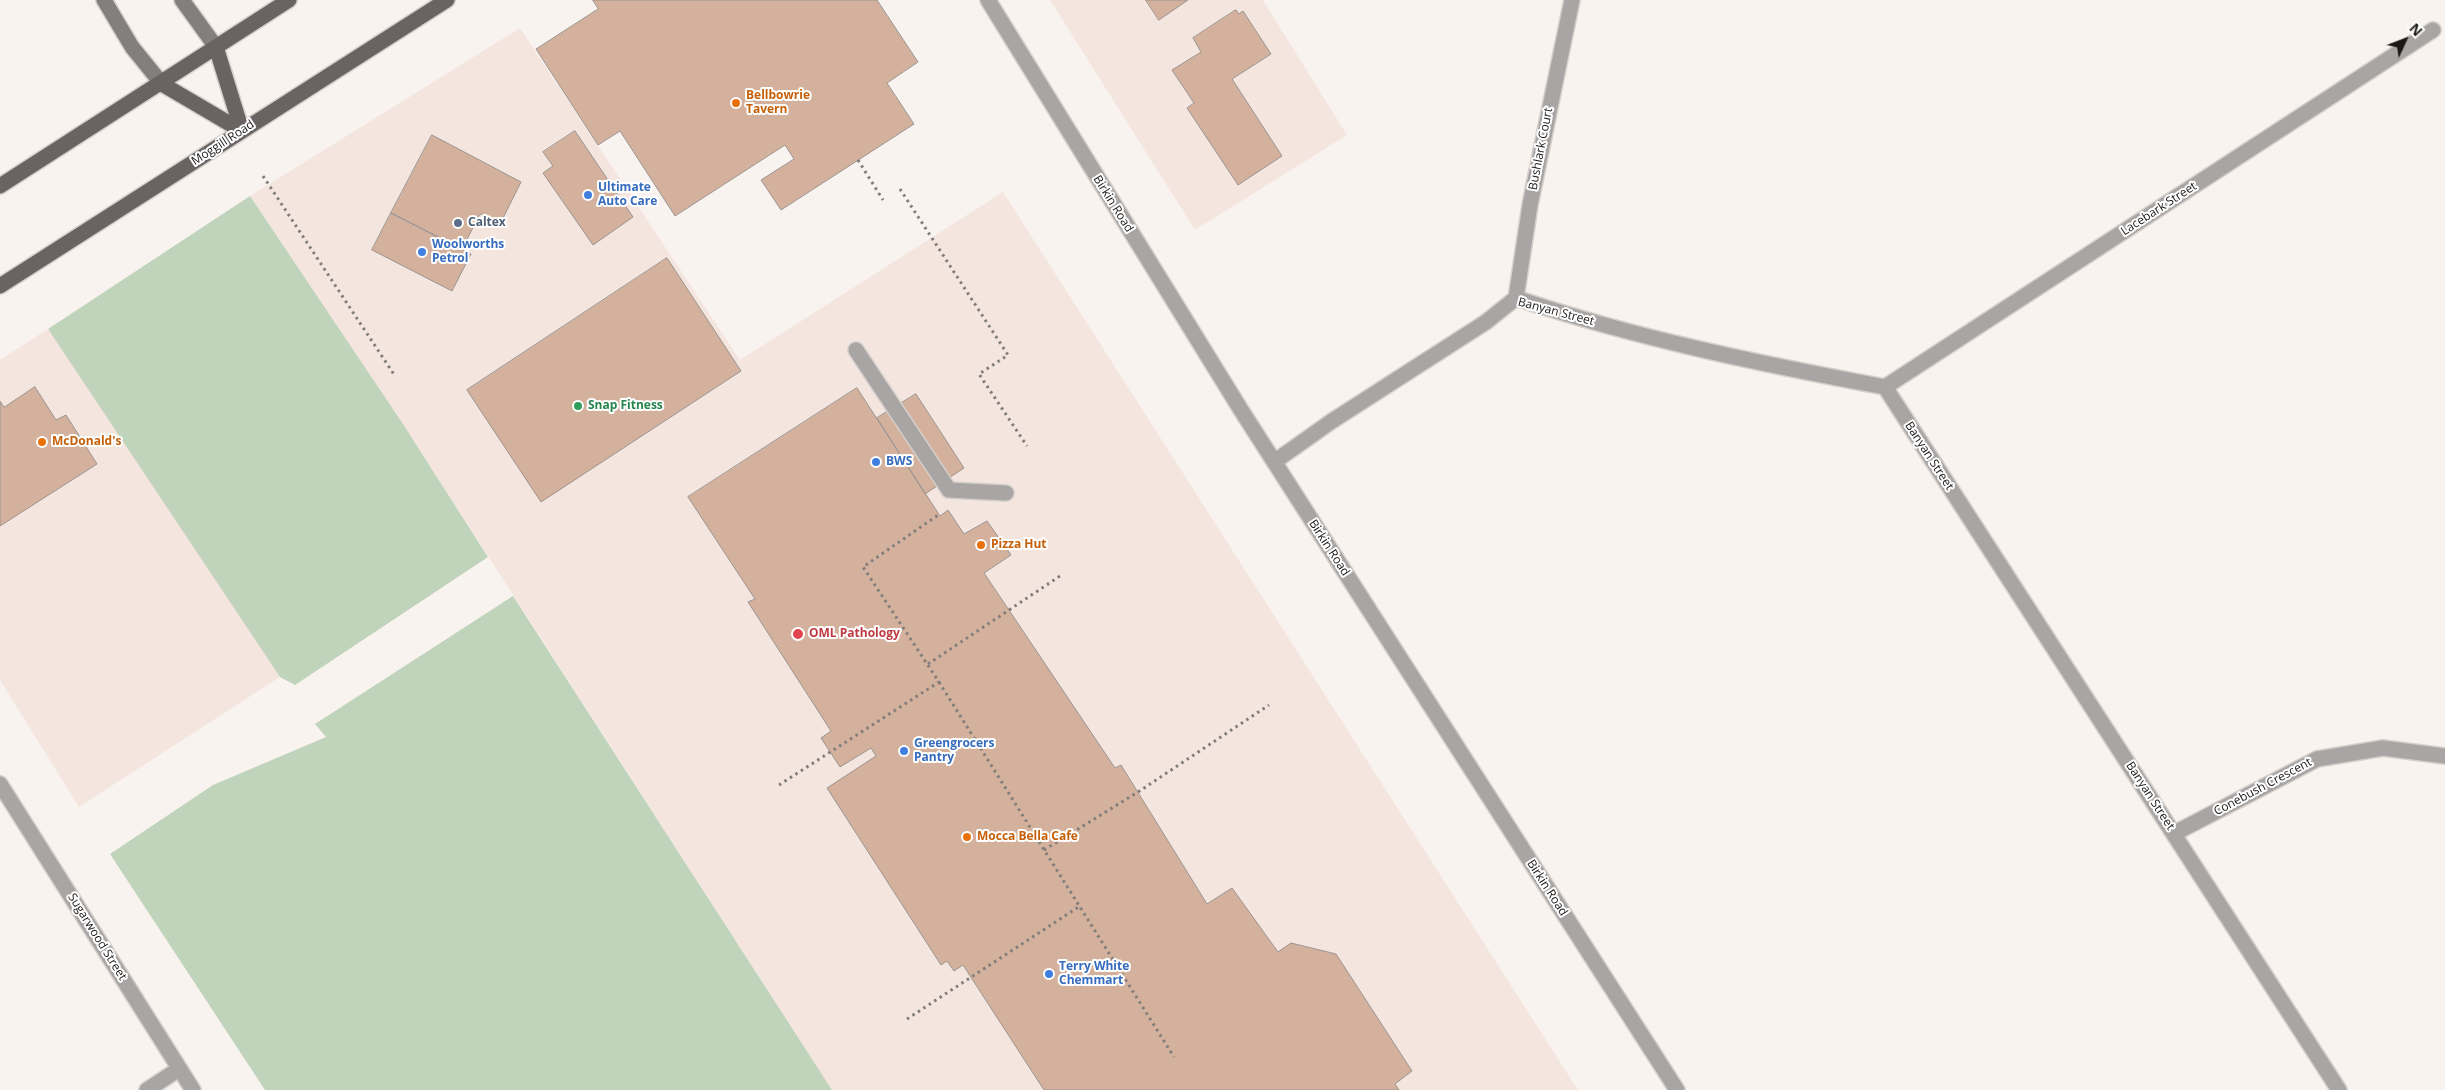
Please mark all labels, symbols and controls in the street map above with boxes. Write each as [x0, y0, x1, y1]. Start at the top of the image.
north arrow [2380, 15, 2430, 65]
text: N [2405, 19, 2427, 40]
place label: Bellbowrie Tavern [746, 89, 810, 117]
marker: Bellbowrie Tavern [730, 97, 742, 109]
street label: Bushlark Court [1526, 107, 1556, 191]
street label: Moggill Road [189, 117, 257, 169]
street label: Birkin Road [1090, 173, 1136, 235]
street label: Lacebark Street [2118, 179, 2200, 239]
place label: Ultimate Auto Care [598, 181, 657, 209]
marker: Ultimate Auto Care [582, 189, 594, 201]
place label: Caltex [468, 216, 506, 230]
marker: Caltex [452, 217, 464, 229]
place label: Woolworths Petrol [432, 238, 504, 266]
marker: Woolworths Petrol [416, 246, 428, 258]
street label: Banyan Street [1516, 295, 1596, 329]
place label: Snap Fitness [588, 399, 663, 413]
marker: Snap Fitness [572, 400, 584, 412]
street label: Banyan Street [1902, 419, 1956, 493]
place label: McDonald's [52, 435, 121, 449]
marker: McDonald's [36, 436, 48, 448]
place label: BWS [886, 455, 912, 469]
marker: BWS [870, 456, 882, 468]
street label: Birkin Road [1305, 517, 1353, 579]
place label: Pizza Hut [991, 538, 1047, 552]
marker: Pizza Hut [975, 539, 987, 551]
marker: OML Pathology [791, 627, 805, 641]
place label: OML Pathology [809, 627, 900, 641]
place label: Greengrocers Pantry [914, 737, 995, 765]
marker: Greengrocers Pantry [898, 745, 910, 757]
street label: Conebush Crescent [2212, 755, 2314, 819]
street label: Banyan Street [2123, 759, 2177, 833]
place label: Mocca Bella Cafe [977, 830, 1078, 844]
marker: Mocca Bella Cafe [961, 831, 973, 843]
street label: Birkin Road [1523, 857, 1571, 919]
street label: Sugarwood Street [64, 891, 130, 983]
place label: Terry White Chemmart [1059, 960, 1129, 988]
marker: Terry White Chemmart [1043, 968, 1055, 980]

